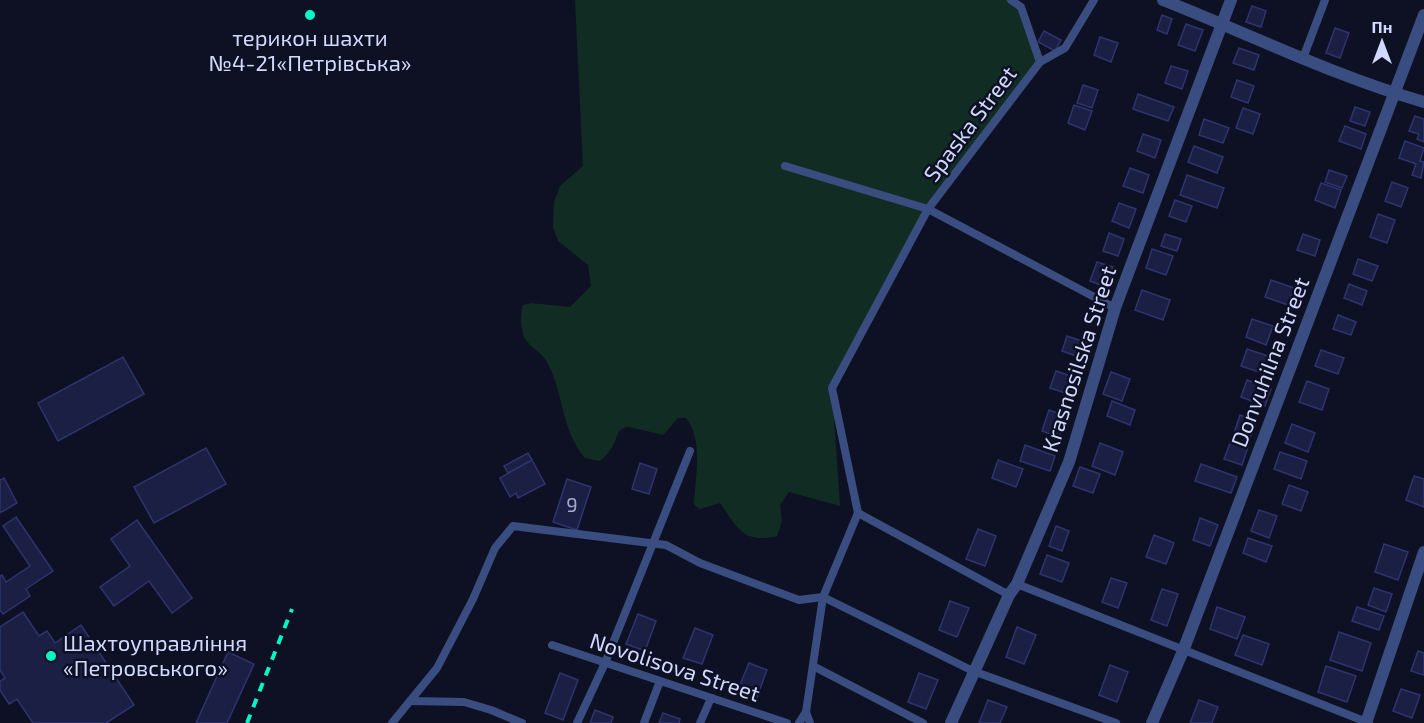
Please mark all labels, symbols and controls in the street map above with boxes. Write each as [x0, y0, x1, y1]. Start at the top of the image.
marker: терикон шахти №4-21«Петрівська» [303, 8, 317, 22]
north arrow [1352, 12, 1412, 72]
text: Пн [1372, 17, 1392, 36]
place label: терикон шахти №4-21«Петрівська» [209, 24, 411, 75]
street label: Spaska Street [917, 61, 1021, 186]
street label: Krasnosilska Street [1036, 262, 1120, 455]
street label: Donvuhilna Street [1225, 273, 1313, 450]
house number: 9 [566, 492, 578, 516]
street label: Novolisova Street [587, 626, 764, 706]
place label: Шахтоуправління «Петровського» [63, 629, 247, 680]
marker: Шахтоуправління «Петровського» [44, 649, 58, 663]

